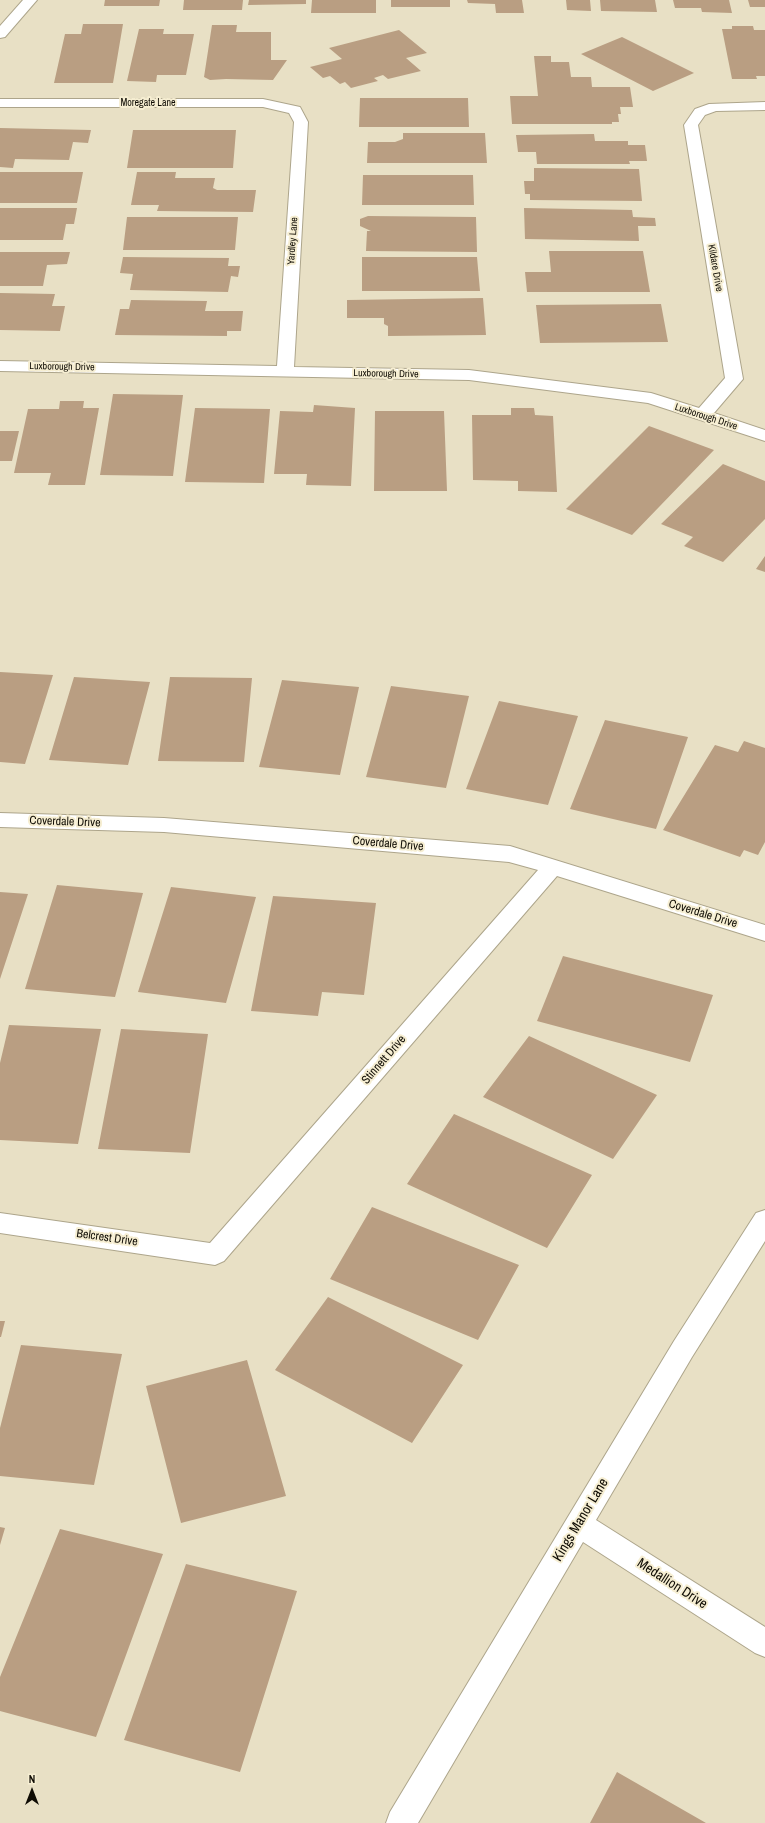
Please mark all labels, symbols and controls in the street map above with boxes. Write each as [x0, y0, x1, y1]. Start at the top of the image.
street label: Moregate Lane [120, 97, 176, 109]
street label: Yardley Lane [285, 217, 301, 265]
street label: Kildare Drive [705, 243, 725, 293]
street label: Luxborough Drive [29, 360, 95, 374]
street label: Luxborough Drive [353, 367, 419, 381]
street label: Luxborough Drive [673, 401, 739, 433]
street label: Coverdale Drive [29, 814, 101, 830]
street label: Coverdale Drive [352, 834, 424, 854]
street label: Coverdale Drive [667, 897, 739, 931]
street label: Stinnett Drive [359, 1033, 409, 1087]
street label: Belcrest Drive [75, 1227, 139, 1249]
street label: Kings Manor Lane [550, 1475, 612, 1565]
street label: Medallion Drive [634, 1555, 710, 1613]
north arrow [12, 1771, 52, 1811]
text: N [29, 1772, 35, 1786]

